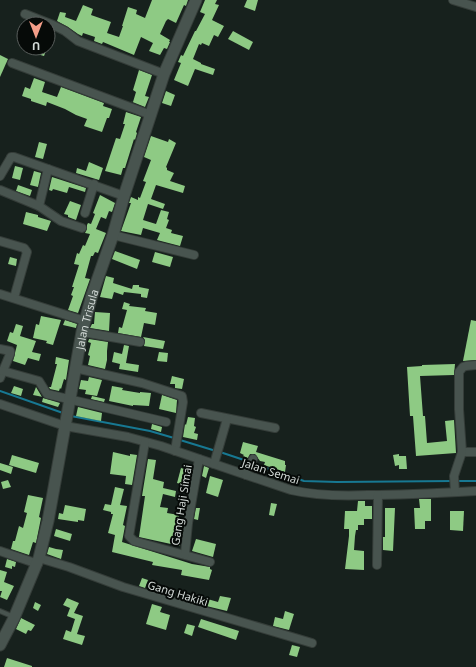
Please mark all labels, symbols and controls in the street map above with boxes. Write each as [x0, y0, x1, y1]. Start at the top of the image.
north arrow [16, 16, 56, 56]
text: U [32, 39, 40, 54]
street label: Jalan Trisula [71, 287, 101, 352]
street label: Jalan Semai [239, 454, 302, 487]
street label: Gang Haji Simai [167, 464, 195, 546]
street label: Gang Hakiki [146, 577, 210, 609]

